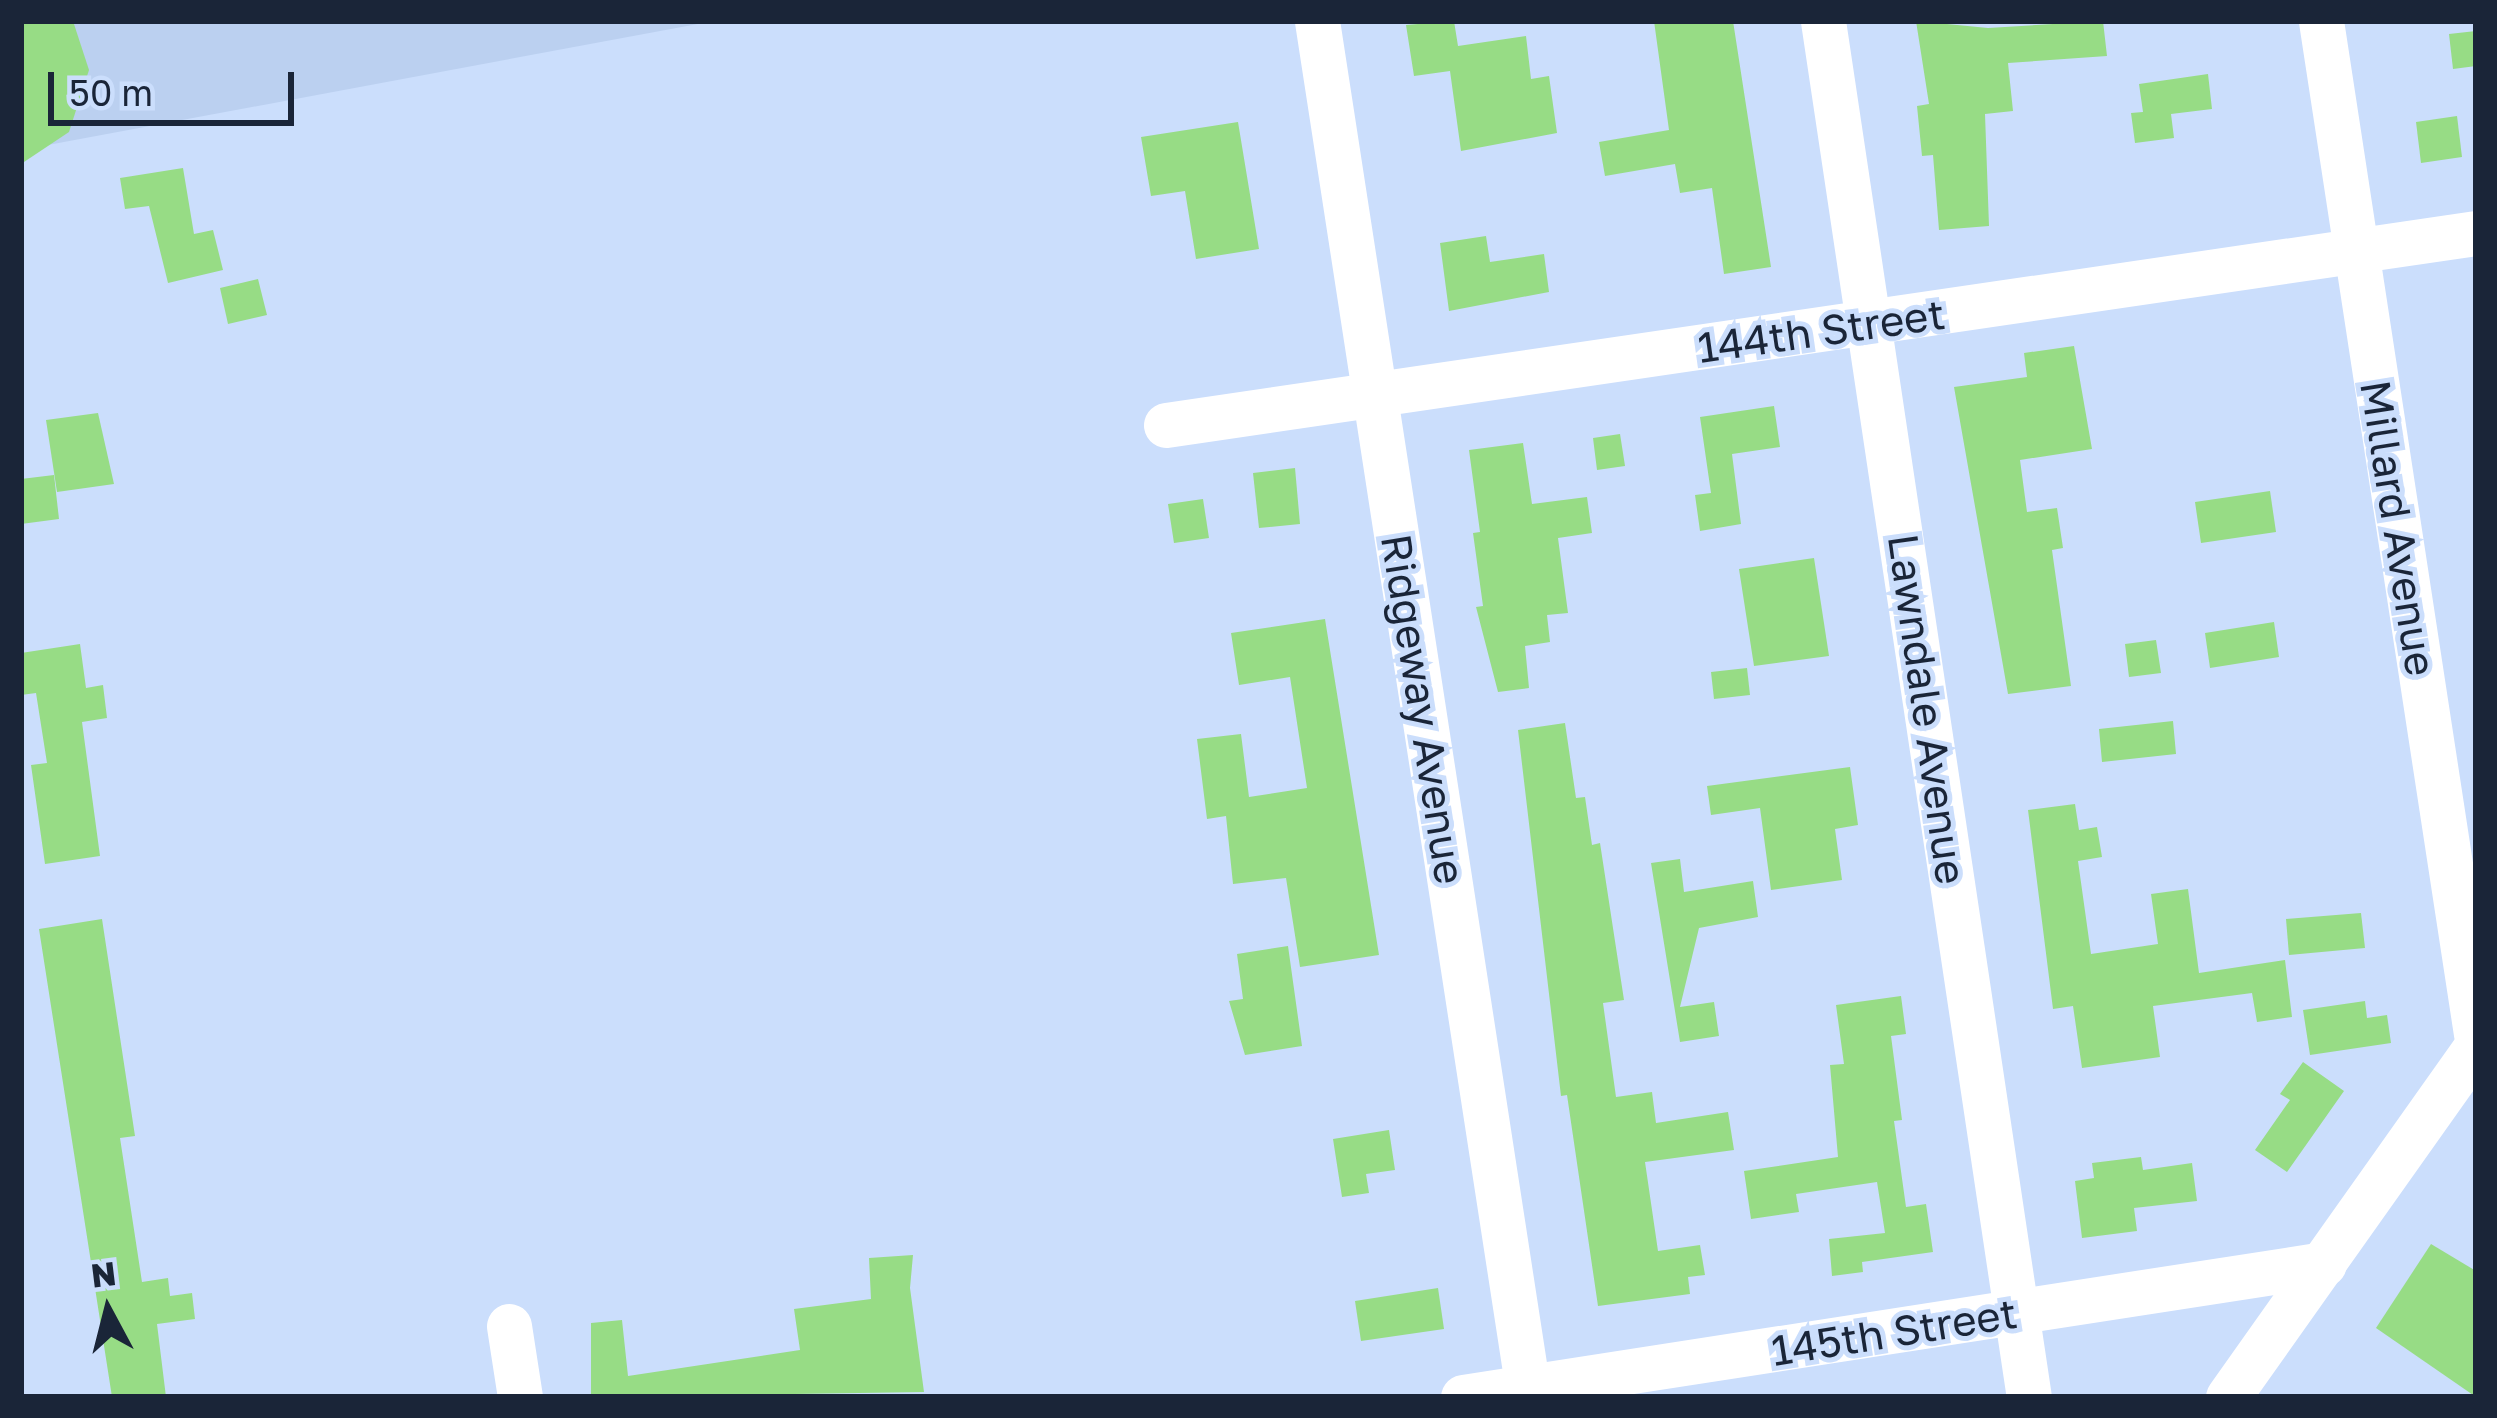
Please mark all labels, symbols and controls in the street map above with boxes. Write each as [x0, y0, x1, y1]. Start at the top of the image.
scale bar [54, 48, 300, 122]
text: 50 m [69, 71, 153, 114]
street label: 144th Street [1694, 288, 1948, 372]
street label: Millard Avenue [2351, 377, 2447, 679]
street label: Ridgeway Avenue [1371, 530, 1477, 888]
street label: Lawndale Avenue [1878, 531, 1978, 887]
north arrow [48, 1250, 168, 1370]
text: N [89, 1253, 118, 1295]
street label: 145th Street [1768, 1287, 2020, 1375]

